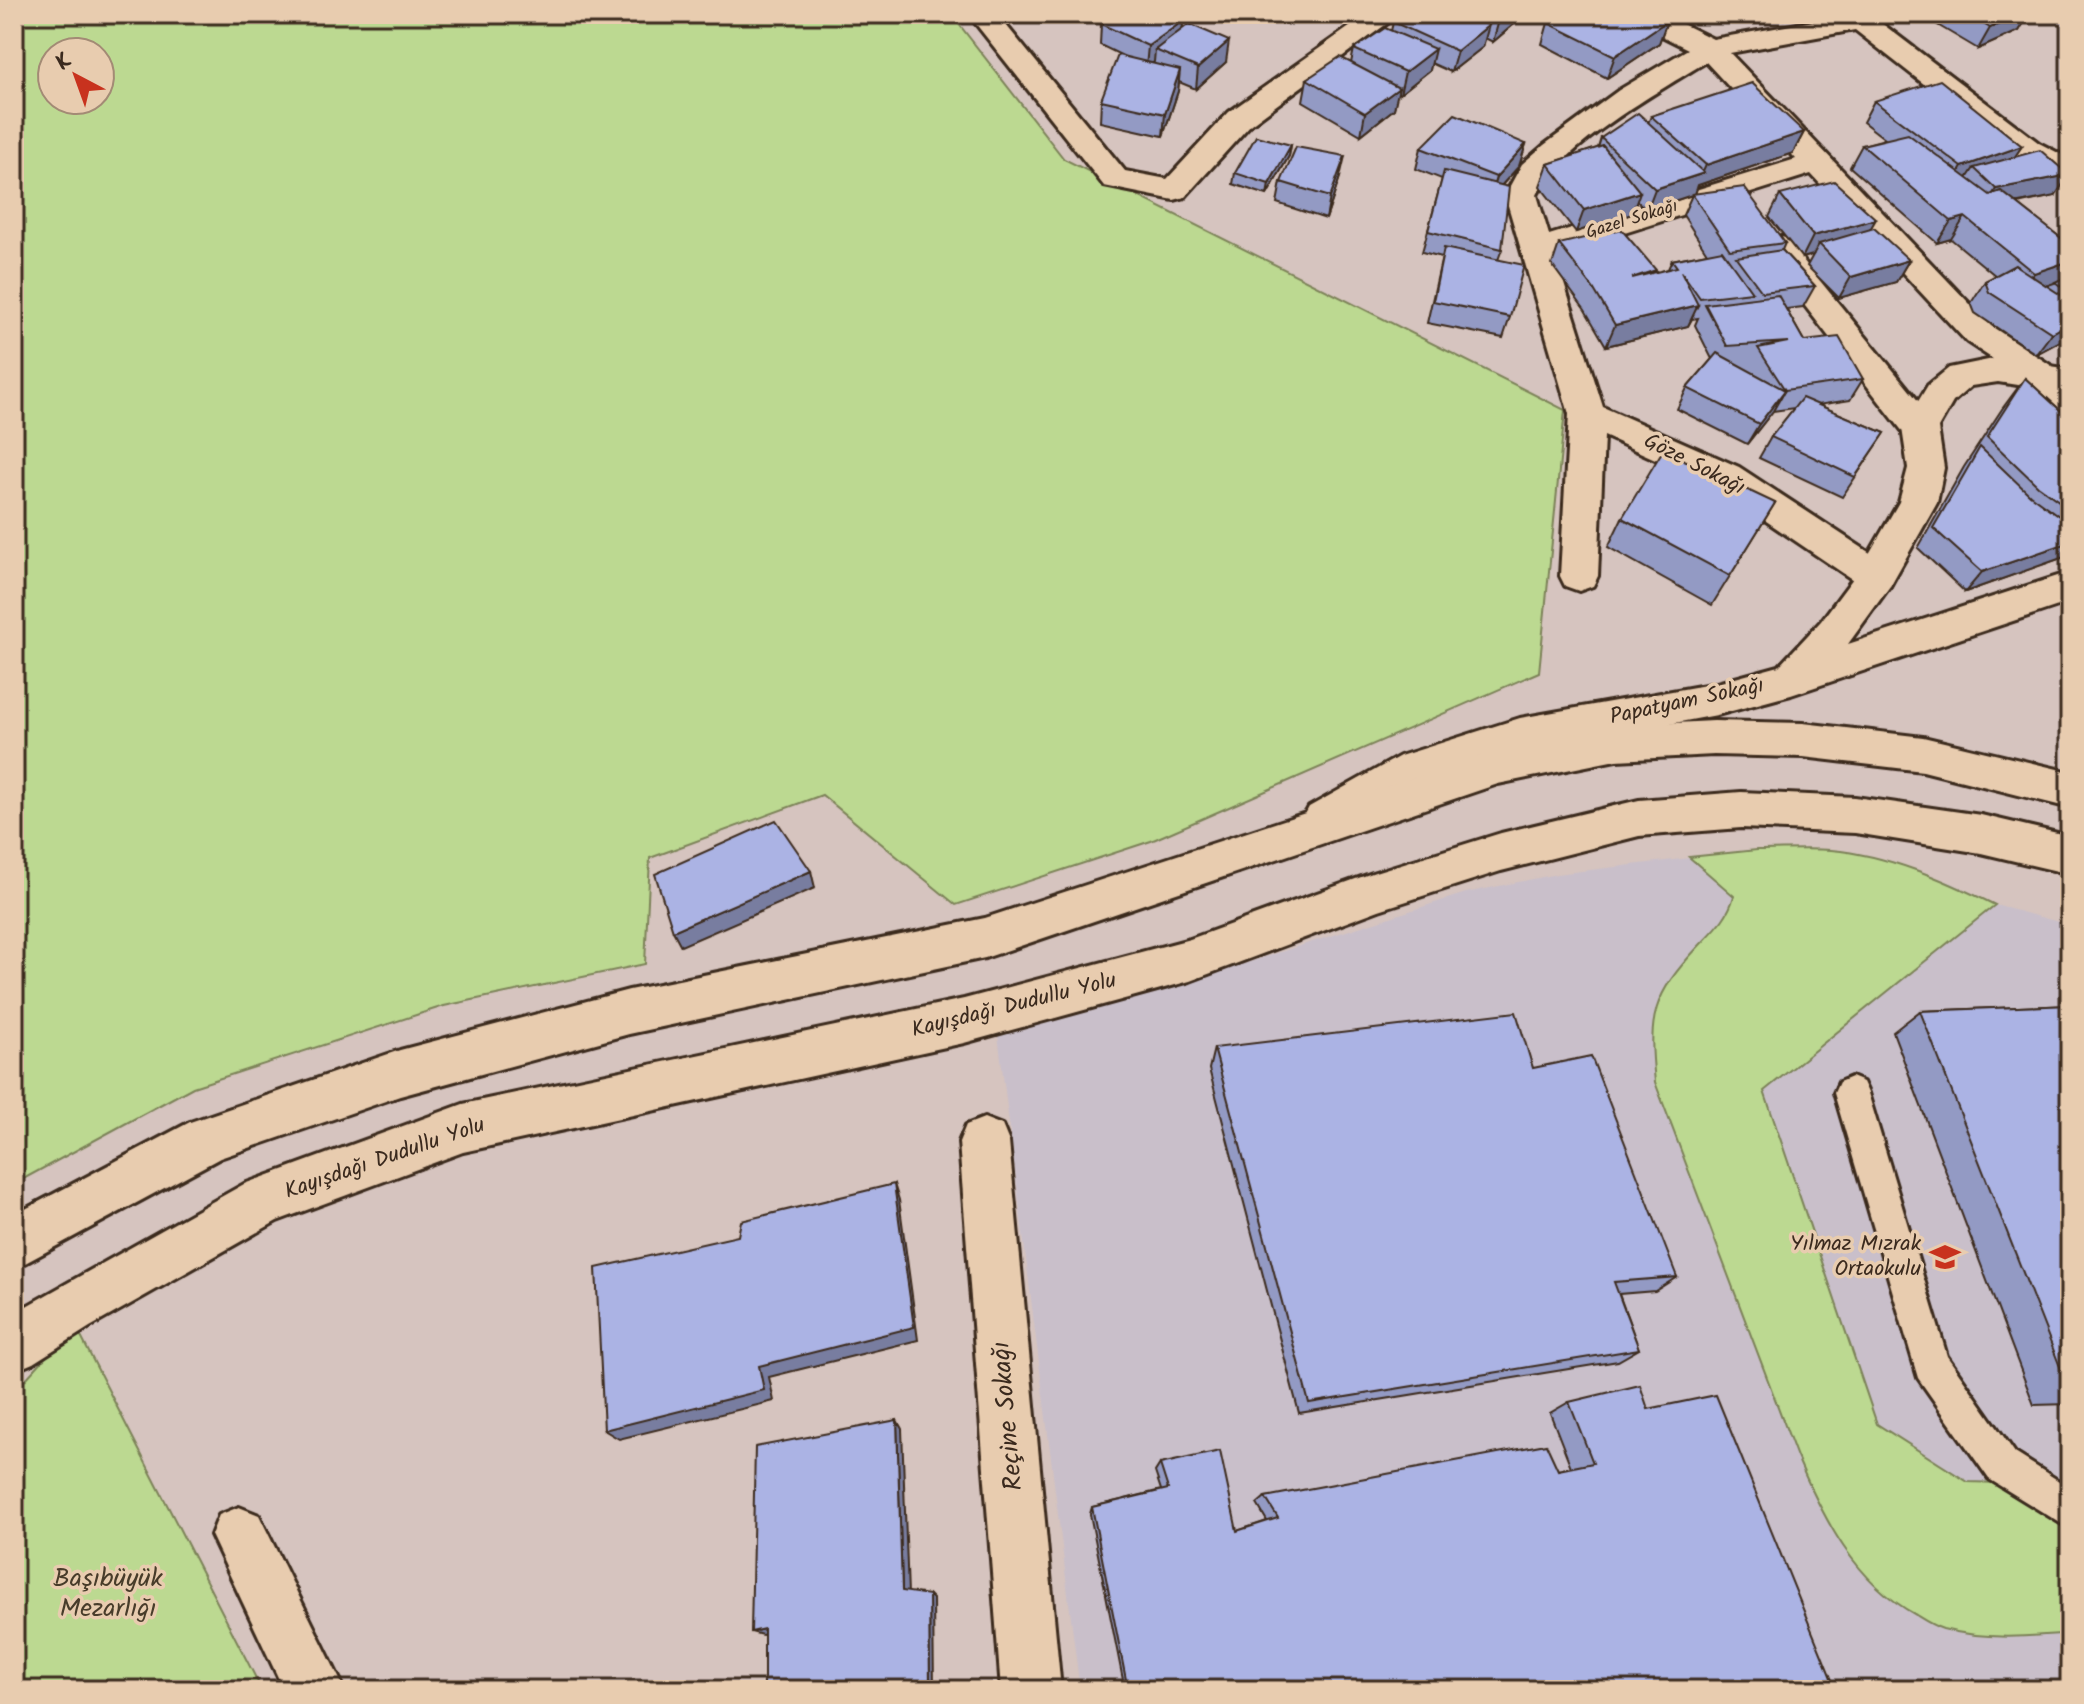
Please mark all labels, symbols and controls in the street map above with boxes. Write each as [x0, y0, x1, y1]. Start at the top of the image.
north arrow [36, 36, 116, 116]
text: K [48, 45, 81, 80]
street label: Gazel Sokağı [1582, 192, 1682, 248]
street label: Göze Sokağı [1637, 424, 1751, 506]
street label: Papatyam Sokağı [1607, 669, 1767, 735]
street label: Kayışdağı Dudullu Yolu [908, 964, 1121, 1048]
street label: Kayışdağı Dudullu Yolu [280, 1108, 490, 1210]
place label: Yılmaz Mızrak Ortaokulu [1790, 1227, 1922, 1287]
school or university icon: Yılmaz Mızrak Ortaokulu [1928, 1240, 1962, 1274]
street label: Reçine Sokağı [981, 1340, 1035, 1492]
park label: Başıbüyük Mezarlığı [53, 1558, 164, 1630]

